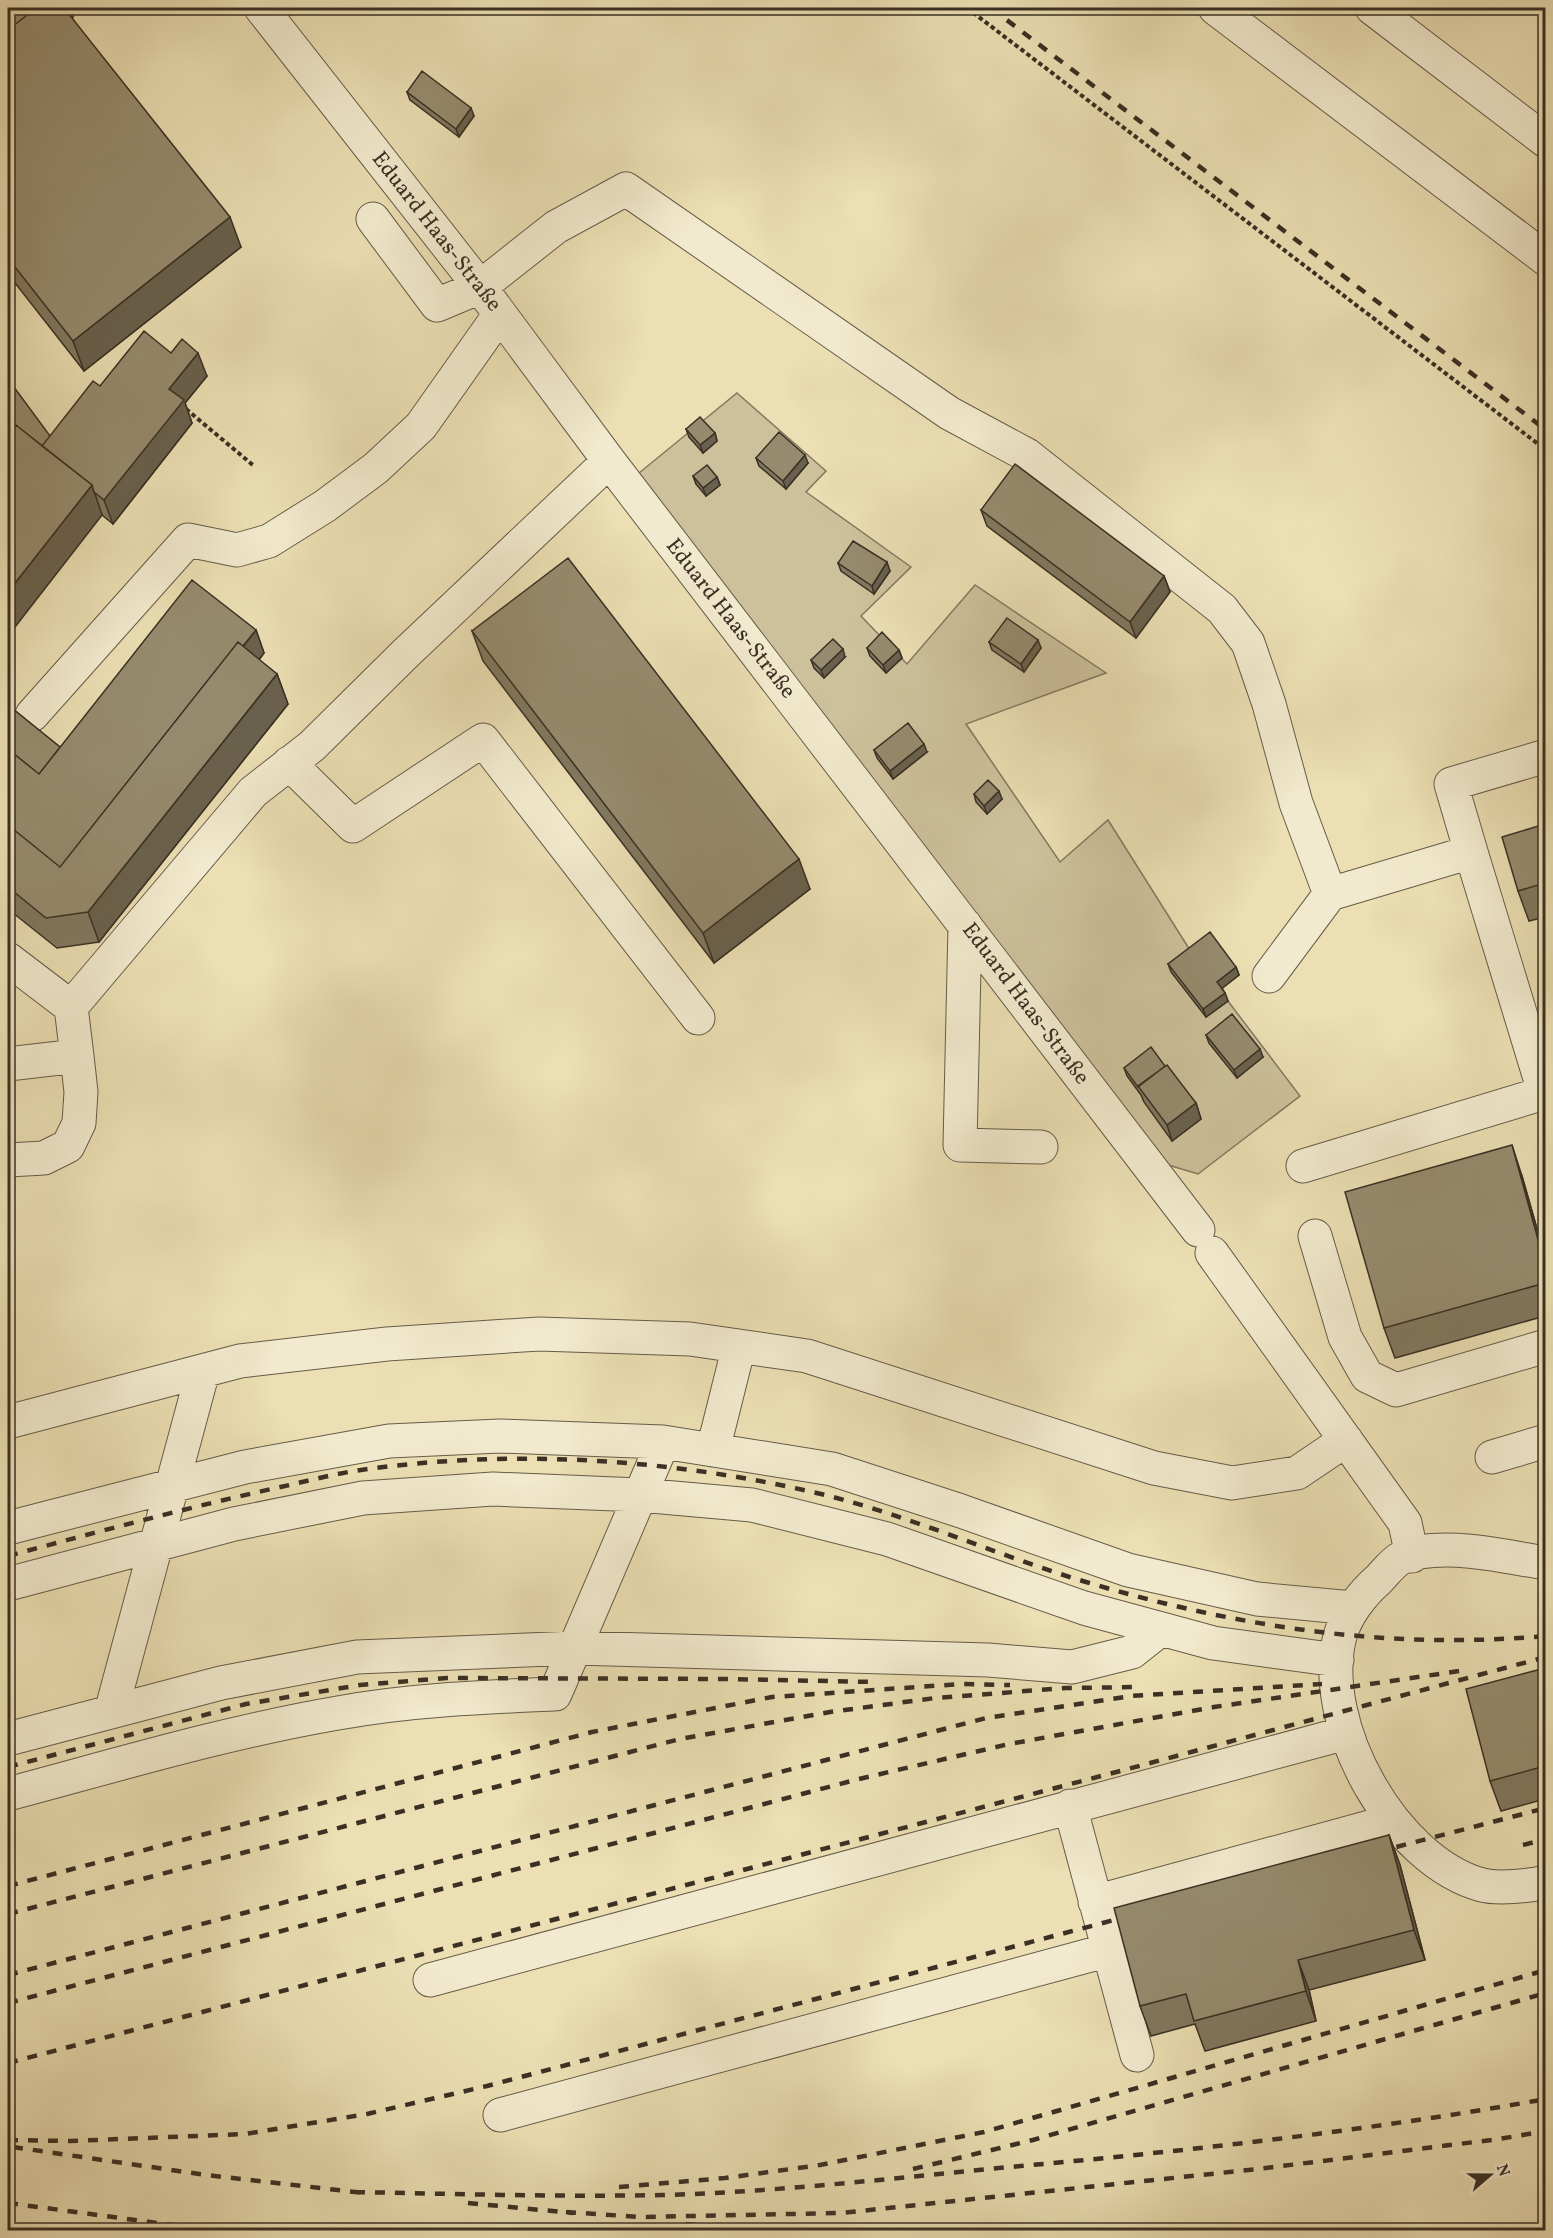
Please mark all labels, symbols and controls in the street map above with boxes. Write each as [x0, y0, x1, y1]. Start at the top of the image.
street label: Eduard Haas-Straße [364, 145, 508, 319]
street label: Eduard Haas-Straße [658, 532, 802, 706]
street label: Eduard Haas-Straße [954, 916, 1096, 1092]
north arrow [1460, 2145, 1520, 2205]
text: N [1490, 2161, 1515, 2180]

